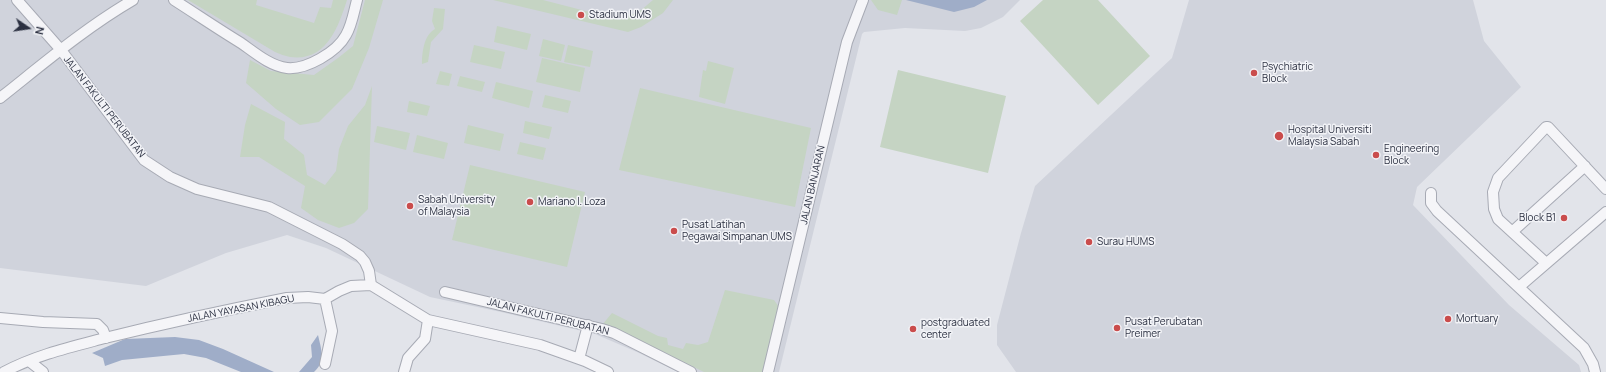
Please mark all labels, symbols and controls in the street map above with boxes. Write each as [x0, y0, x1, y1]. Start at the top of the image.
north arrow [8, 8, 48, 48]
place label: Stadium UMS [589, 9, 651, 21]
marker: Stadium UMS [576, 10, 586, 20]
text: N [32, 25, 48, 36]
street label: JALAN FAKULTI PERUBATAN [61, 54, 147, 160]
place label: Psychiatric Block [1262, 61, 1313, 84]
marker: Psychiatric Block [1249, 68, 1259, 78]
place label: Hospital Universiti Malaysia Sabah [1288, 124, 1371, 148]
marker: Hospital Universiti Malaysia Sabah [1273, 130, 1285, 142]
place label: Engineering Block [1384, 143, 1439, 166]
street label: JALAN BANJARAN [798, 144, 828, 226]
marker: Engineering Block [1371, 150, 1381, 160]
place label: Sabah University of Malaysia [418, 194, 495, 218]
place label: Mariano I. Loza [538, 196, 606, 208]
marker: Mariano I. Loza [525, 197, 535, 207]
marker: Sabah University of Malaysia [405, 201, 415, 211]
place label: Block B1 [1519, 212, 1556, 224]
marker: Block B1 [1559, 213, 1569, 223]
place label: Pusat Latihan Pegawai Simpanan UMS [682, 219, 792, 242]
marker: Pusat Latihan Pegawai Simpanan UMS [669, 226, 679, 236]
place label: Surau HUMS [1097, 236, 1154, 248]
marker: Surau HUMS [1084, 237, 1094, 247]
street label: JALAN YAYASAN KIBAGU [187, 293, 295, 325]
street label: JALAN FAKULTI PERUBATAN [486, 296, 610, 338]
place label: Mortuary [1456, 313, 1498, 325]
marker: Mortuary [1443, 314, 1453, 324]
place label: Pusat Perubatan Preimer [1125, 316, 1202, 340]
place label: postgraduated center [921, 317, 990, 340]
marker: Pusat Perubatan Preimer [1112, 323, 1122, 333]
marker: postgraduated center [908, 324, 918, 334]

